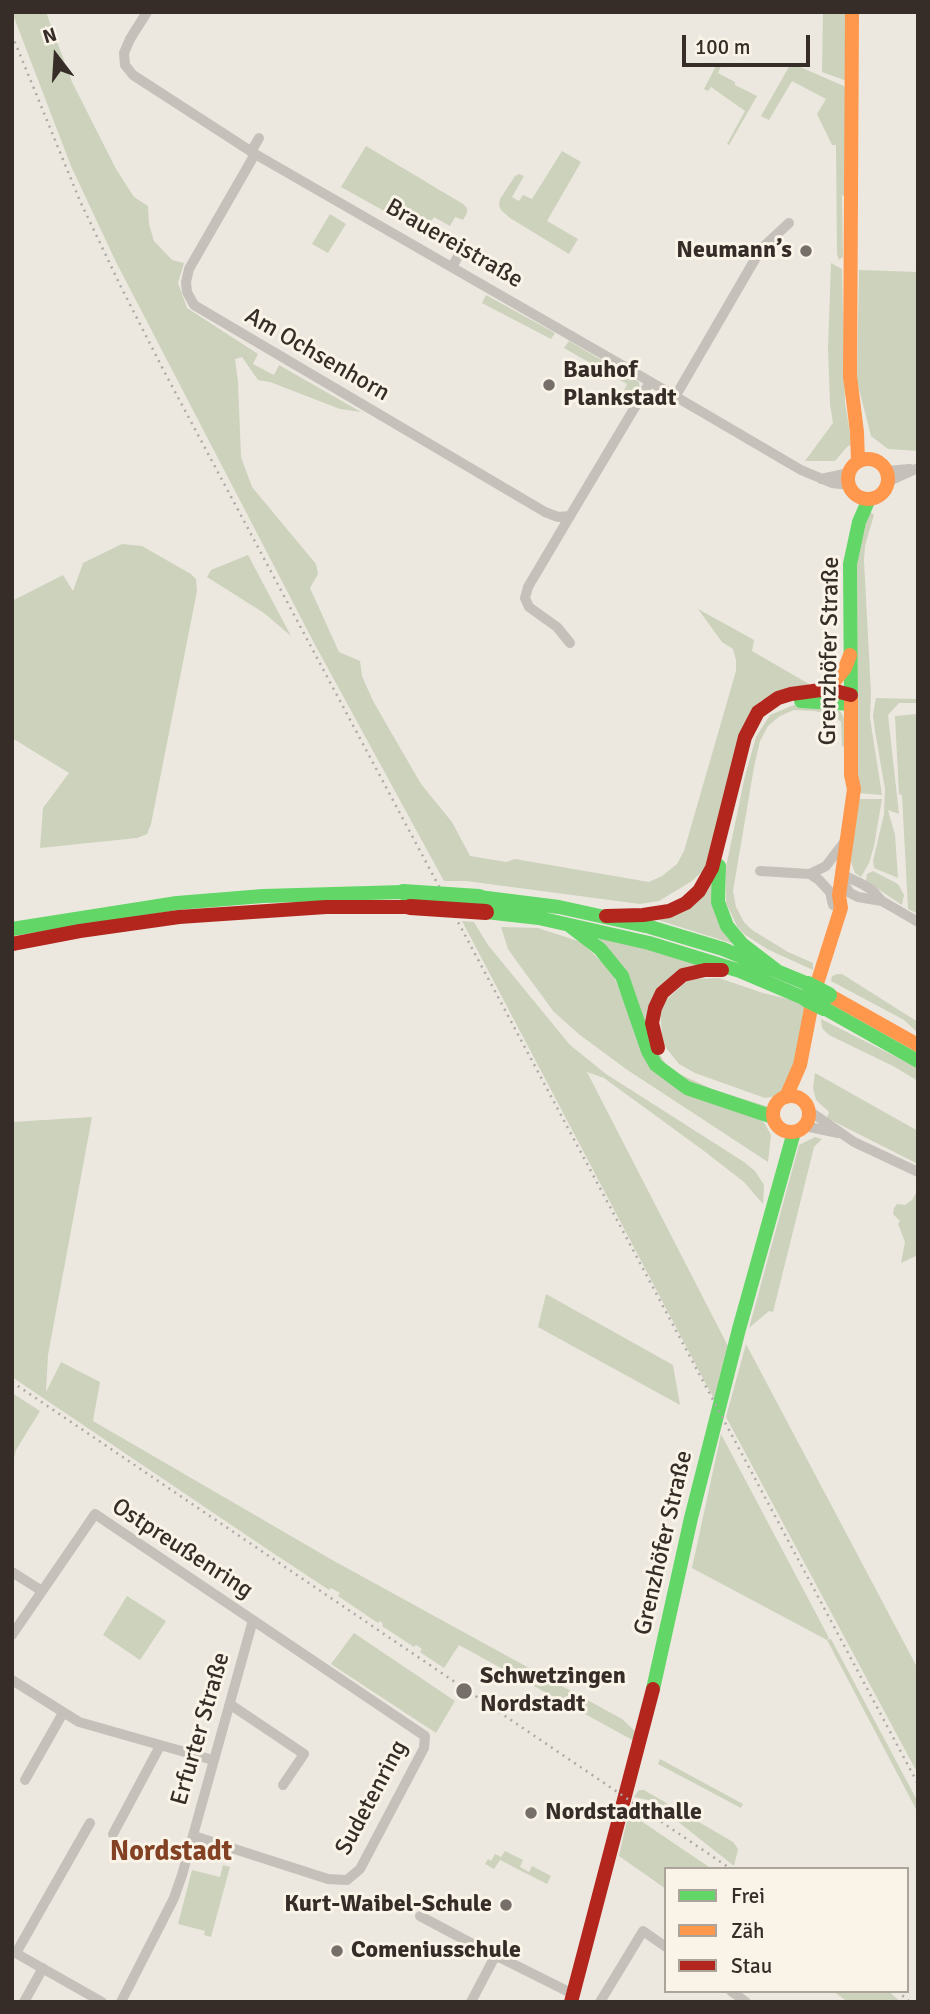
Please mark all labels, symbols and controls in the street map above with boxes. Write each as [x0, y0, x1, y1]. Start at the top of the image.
north arrow [21, 21, 91, 91]
scale bar [685, 21, 813, 65]
text: N [40, 23, 60, 49]
text: 100 m [695, 34, 750, 60]
street label: Brauereistraße [380, 193, 528, 295]
place label: Neumann’s [676, 237, 792, 265]
marker: Neumann’s [798, 243, 814, 259]
street label: Am Ochsenhorn [240, 302, 394, 408]
place label: Bauhof Plankstadt [563, 357, 676, 413]
marker: Bauhof Plankstadt [541, 377, 557, 393]
street label: Grenzhöfer Straße [814, 556, 846, 746]
street label: Grenzhöfer Straße [629, 1448, 699, 1638]
street label: Ostpreußenring [106, 1493, 258, 1605]
street label: Erfurter Straße [165, 1649, 237, 1809]
place label: Schwetzingen Nordstadt [480, 1663, 626, 1719]
marker: Schwetzingen Nordstadt [454, 1681, 474, 1701]
street label: Sudetenring [330, 1736, 414, 1860]
place label: Nordstadthalle [545, 1799, 702, 1827]
marker: Nordstadthalle [523, 1805, 539, 1821]
district label: Nordstadt [110, 1836, 232, 1870]
legend [664, 1867, 909, 1993]
text: Frei [731, 1883, 765, 1909]
place label: Kurt-Waibel-Schule [284, 1891, 492, 1919]
marker: Kurt-Waibel-Schule [498, 1897, 514, 1913]
text: Zäh [731, 1918, 765, 1944]
place label: Comeniusschule [351, 1937, 521, 1965]
marker: Comeniusschule [329, 1943, 345, 1959]
text: Stau [731, 1953, 772, 1979]

